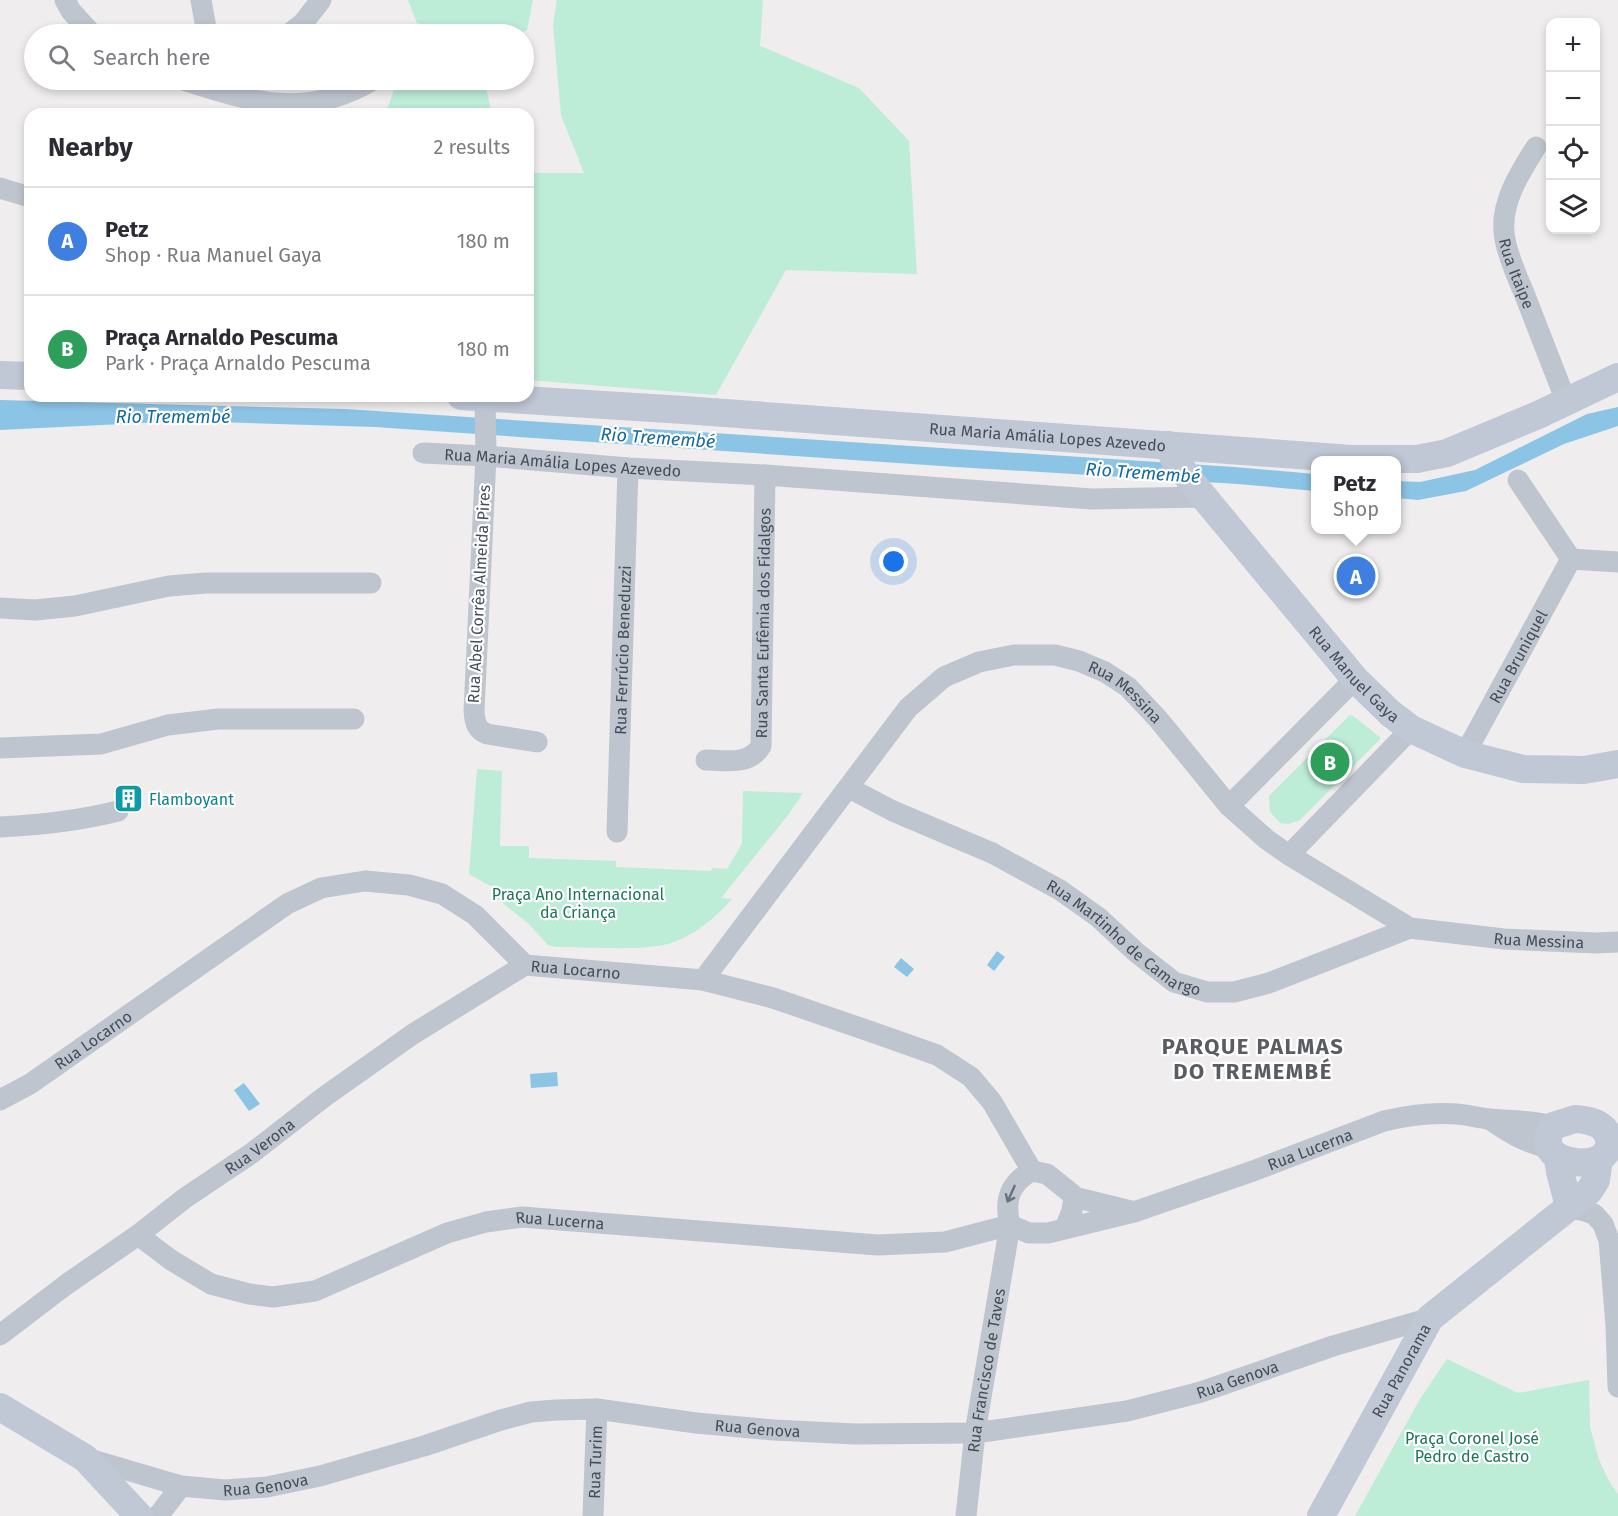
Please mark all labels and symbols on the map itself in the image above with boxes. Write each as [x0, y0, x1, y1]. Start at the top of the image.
street label: Rua Itaipe [1495, 236, 1539, 311]
water label: Rio Tremembé [116, 406, 230, 428]
street label: Rua Maria Amália Lopes Azevedo [928, 419, 1167, 455]
water label: Rio Tremembé [600, 423, 716, 453]
street label: Rua Maria Amália Lopes Azevedo [444, 445, 682, 480]
water label: Rio Tremembé [1085, 458, 1201, 488]
street label: Rua Abel Corrêa Almeida Pires [464, 484, 494, 704]
street label: Rua Santa Eufêmia dos Fidalgos [752, 508, 774, 739]
your location [879, 547, 908, 576]
pin: A [1336, 554, 1376, 598]
street label: Rua Ferrúcio Beneduzzi [610, 565, 635, 735]
street label: Rua Bruniquel [1485, 606, 1551, 706]
street label: Rua Manuel Gaya [1305, 622, 1403, 726]
street label: Rua Messina [1086, 657, 1166, 727]
pin: B [1310, 740, 1350, 784]
building icon: Flamboyant [112, 783, 144, 815]
place label: Flamboyant [149, 790, 234, 809]
street label: Rua Martinho de Camargo [1044, 875, 1203, 999]
park label: Praça Ano Internacional da Criança [492, 885, 665, 923]
street label: Rua Messina [1493, 928, 1585, 952]
street label: Rua Locarno [530, 956, 621, 983]
street label: Rua Locarno [51, 1006, 135, 1073]
district label: PARQUE PALMAS DO TREMEMBÉ [1162, 1033, 1344, 1085]
street label: Rua Verona [221, 1114, 298, 1178]
street label: Rua Lucerna [1265, 1124, 1355, 1174]
one-way arrow [1005, 1185, 1016, 1203]
street label: Rua Lucerna [514, 1207, 605, 1233]
street label: Rua Francisco de Taves [963, 1287, 1009, 1453]
street label: Rua Panorama [1368, 1320, 1435, 1421]
street label: Rua Genova [1194, 1356, 1281, 1402]
street label: Rua Genova [714, 1415, 801, 1441]
street label: Rua Turim [584, 1425, 606, 1499]
park label: Praça Coronel José Pedro de Castro [1405, 1429, 1539, 1466]
street label: Rua Genova [222, 1469, 310, 1500]

